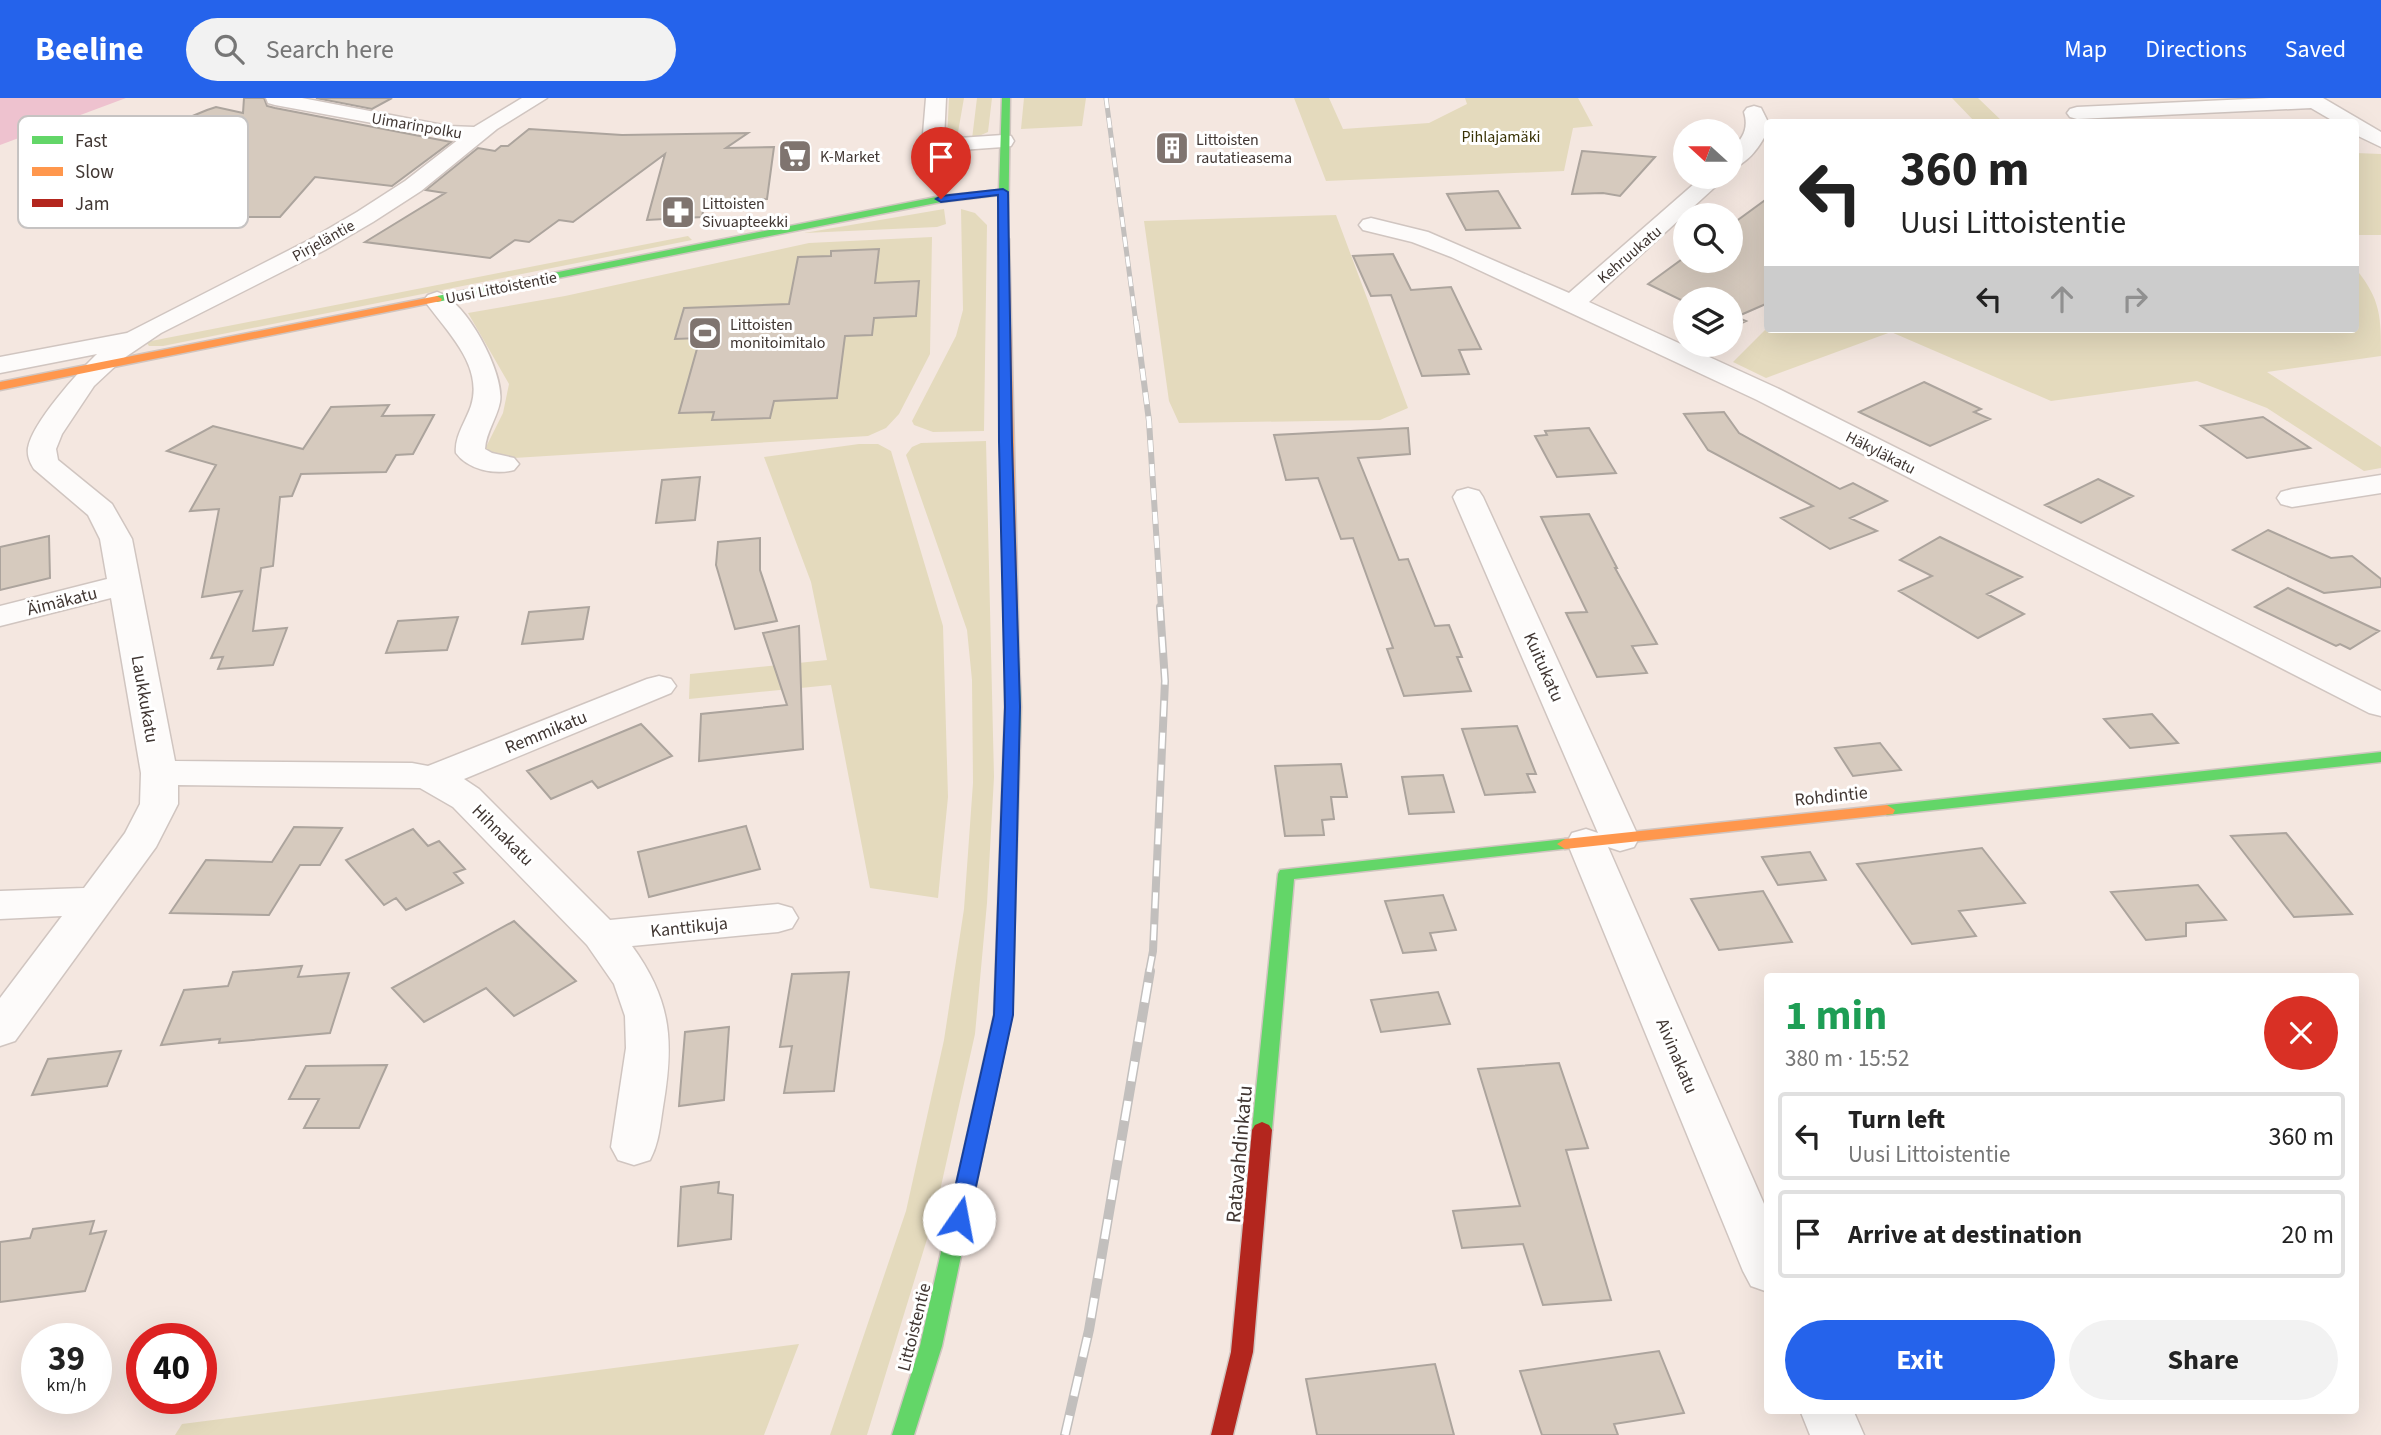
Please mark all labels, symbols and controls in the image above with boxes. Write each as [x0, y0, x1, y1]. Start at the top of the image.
search box [186, 18, 676, 81]
text: Beeline [35, 26, 144, 73]
icon: search [210, 30, 248, 68]
text: Search here [266, 31, 394, 68]
text: Map [2064, 32, 2107, 67]
text: Directions [2145, 32, 2247, 67]
text: Saved [2285, 32, 2346, 67]
street label: Uimarinpolku [370, 107, 464, 145]
legend [18, 116, 248, 228]
north arrow [1673, 119, 1743, 189]
map controls [1673, 119, 1743, 357]
park label: Pihlajamäki [1461, 126, 1541, 148]
pin [911, 127, 971, 199]
text: Fast [75, 128, 108, 155]
building icon: Littoisten rautatieasema [1153, 129, 1191, 167]
place label: Littoisten rautatieasema [1196, 129, 1292, 169]
text: 360 m [1900, 135, 2029, 205]
supermarket icon: K-Market [776, 137, 814, 175]
icon: arrive [922, 138, 960, 176]
place label: K-Market [820, 146, 880, 168]
icon: left [1785, 147, 1876, 238]
text: Slow [75, 159, 114, 186]
text: Jam [75, 191, 109, 218]
pharmacy icon: Littoisten Sivuapteekki [659, 193, 697, 231]
place label: Littoisten Sivuapteekki [702, 193, 788, 233]
text: Uusi Littoistentie [1900, 200, 2126, 246]
button: search [1673, 203, 1743, 273]
street label: Pirjeläntie [288, 215, 359, 267]
street label: Kehruukatu [1593, 221, 1666, 289]
street label: Uusi Littoistentie [444, 266, 559, 310]
icon: left [1970, 280, 2008, 318]
icon: ahead [2043, 280, 2081, 318]
icon: right [2116, 280, 2154, 318]
button: layers [1673, 287, 1743, 357]
sports icon: Littoisten monitoimitalo [686, 314, 724, 352]
place label: Littoisten monitoimitalo [730, 314, 826, 354]
street label: Häkyläkatu [1842, 426, 1919, 480]
street label: Äimäkatu [24, 581, 100, 622]
street label: Kuitukatu [1517, 628, 1570, 706]
street label: Laukkukatu [125, 653, 164, 745]
street label: Remmikatu [501, 705, 591, 760]
street label: Rohdintie [1793, 780, 1869, 813]
street label: Hihnakatu [466, 799, 539, 872]
street label: Kanttikuja [649, 911, 729, 944]
text: 1 min [1785, 986, 1887, 1046]
button: close [2264, 996, 2338, 1070]
street label: Aivinakatu [1650, 1015, 1704, 1098]
text: 380 m · 15:52 [1785, 1042, 1909, 1075]
street label: Ratavahdinkatu [1218, 1084, 1260, 1224]
text: Turn left [1848, 1101, 1945, 1138]
icon: left [1789, 1117, 1827, 1155]
text: 360 m [2268, 1118, 2334, 1155]
text: Uusi Littoistentie [1848, 1138, 2010, 1171]
position arrow [922, 1182, 996, 1256]
icon: arrive [1789, 1215, 1827, 1253]
text: Arrive at destination [1848, 1216, 2082, 1253]
text: 20 m [2281, 1216, 2334, 1253]
street label: Littoistentie [891, 1280, 938, 1374]
button: Exit [1785, 1320, 2055, 1400]
button: Share [2069, 1320, 2338, 1400]
speed limit sign: 40 [126, 1323, 217, 1414]
text: 39 [48, 1334, 85, 1384]
text: km/h [47, 1373, 86, 1398]

